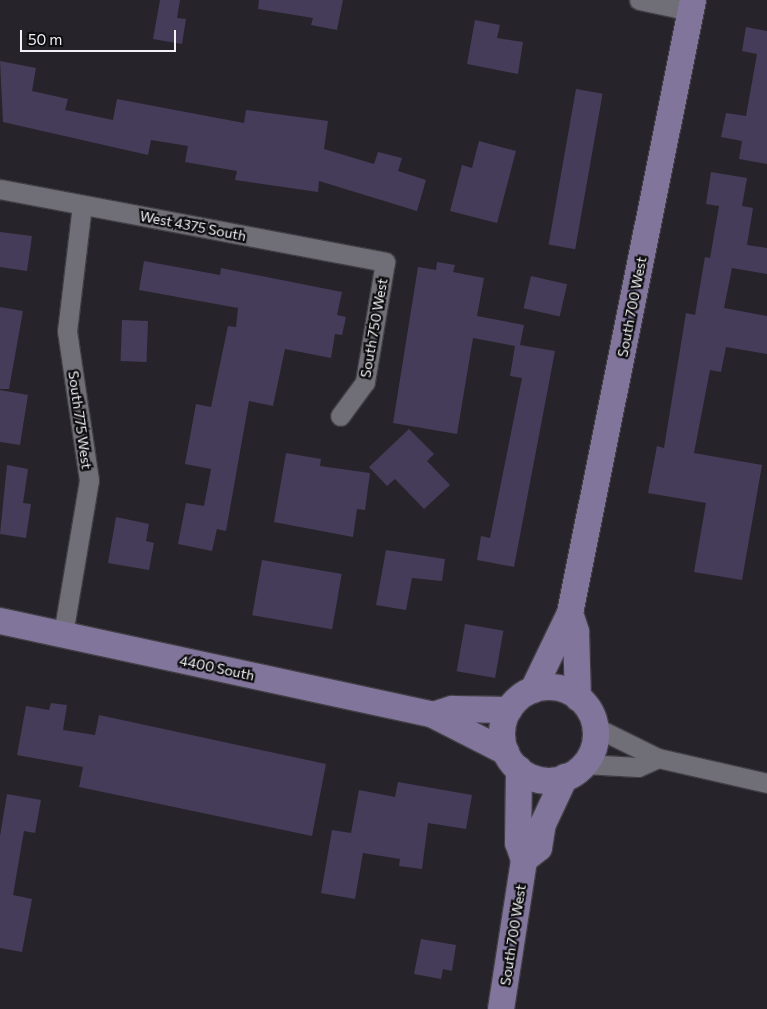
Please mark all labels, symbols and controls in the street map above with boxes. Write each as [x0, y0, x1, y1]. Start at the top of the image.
scale bar [22, 20, 179, 52]
text: 50 m [28, 30, 62, 48]
street label: West 4375 South [138, 207, 248, 245]
street label: South 700 West [614, 255, 650, 359]
street label: South 750 West [357, 277, 391, 379]
street label: South 775 West [65, 370, 95, 470]
street label: 4400 South [178, 652, 256, 684]
street label: South 700 West [497, 883, 529, 987]

